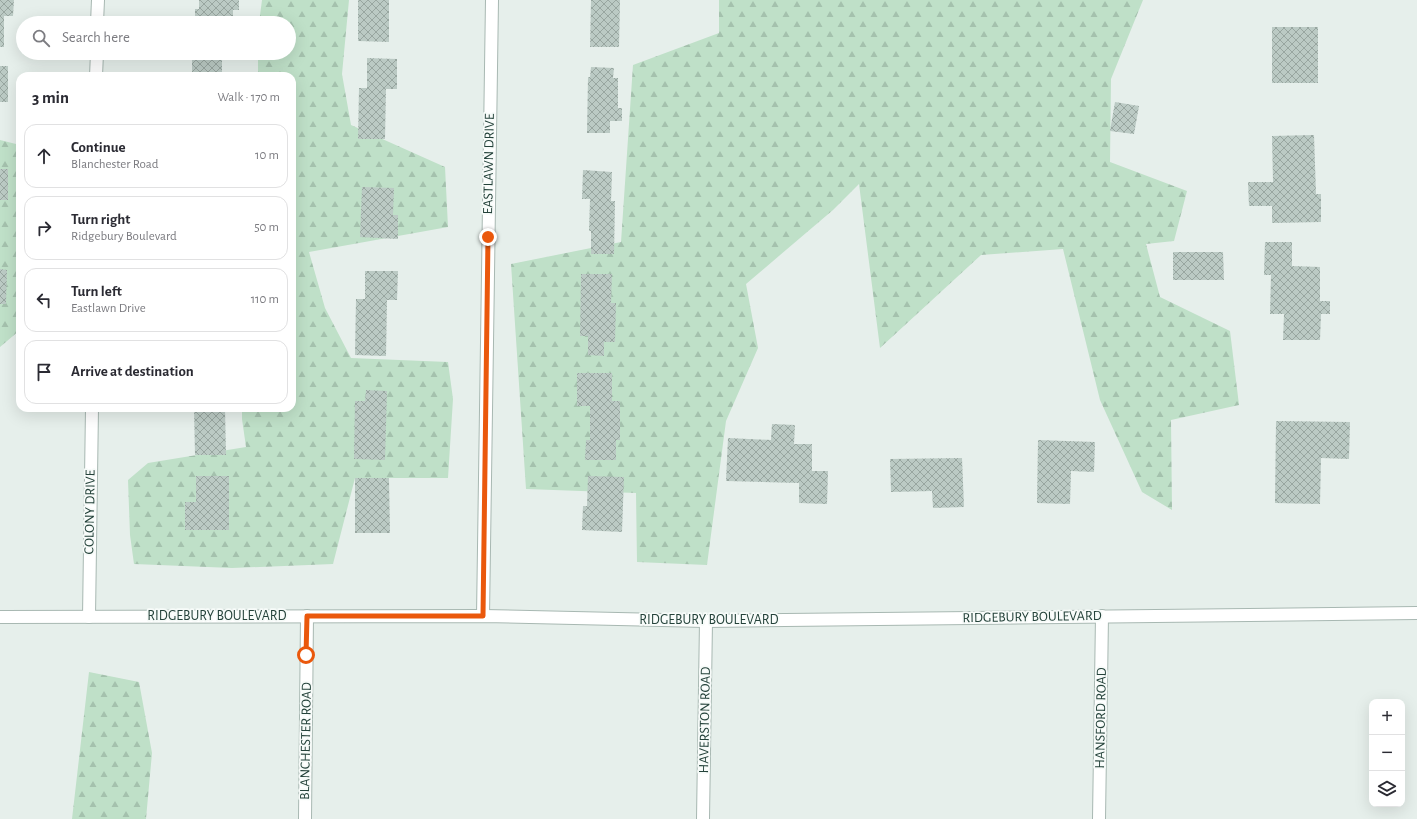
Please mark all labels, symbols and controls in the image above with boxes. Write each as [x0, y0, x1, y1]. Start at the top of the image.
search box [16, 16, 296, 60]
icon: search [30, 27, 52, 49]
text: Search here [62, 30, 130, 45]
text: 3 min [32, 89, 69, 106]
text: Walk · 170 m [217, 91, 280, 104]
street label: EASTLAWN DRIVE [481, 113, 497, 215]
text: Continue [71, 140, 126, 155]
icon: ahead [33, 145, 55, 167]
text: 10 m [255, 149, 279, 162]
text: Blanchester Road [71, 158, 159, 171]
text: Turn right [71, 212, 130, 227]
icon: right [33, 217, 55, 239]
text: 50 m [254, 221, 279, 234]
route end [479, 228, 497, 246]
text: Ridgebury Boulevard [71, 230, 177, 243]
text: Turn left [71, 284, 122, 299]
icon: left [33, 289, 55, 311]
text: 110 m [251, 293, 279, 306]
text: Eastlawn Drive [71, 302, 146, 315]
icon: arrive [33, 361, 55, 383]
text: Arrive at destination [71, 364, 194, 379]
street label: COLONY DRIVE [82, 469, 98, 554]
street label: RIDGEBURY BOULEVARD [147, 609, 287, 623]
street label: RIDGEBURY BOULEVARD [962, 609, 1102, 625]
street label: RIDGEBURY BOULEVARD [639, 613, 779, 627]
route start [297, 646, 315, 664]
street label: HAVERSTON ROAD [697, 667, 713, 773]
street label: HANSFORD ROAD [1093, 667, 1109, 769]
street label: BLANCHESTER ROAD [298, 682, 314, 800]
map controls [1369, 699, 1405, 807]
button: + [1369, 699, 1405, 735]
button: − [1369, 735, 1405, 771]
button: layers [1369, 771, 1405, 807]

